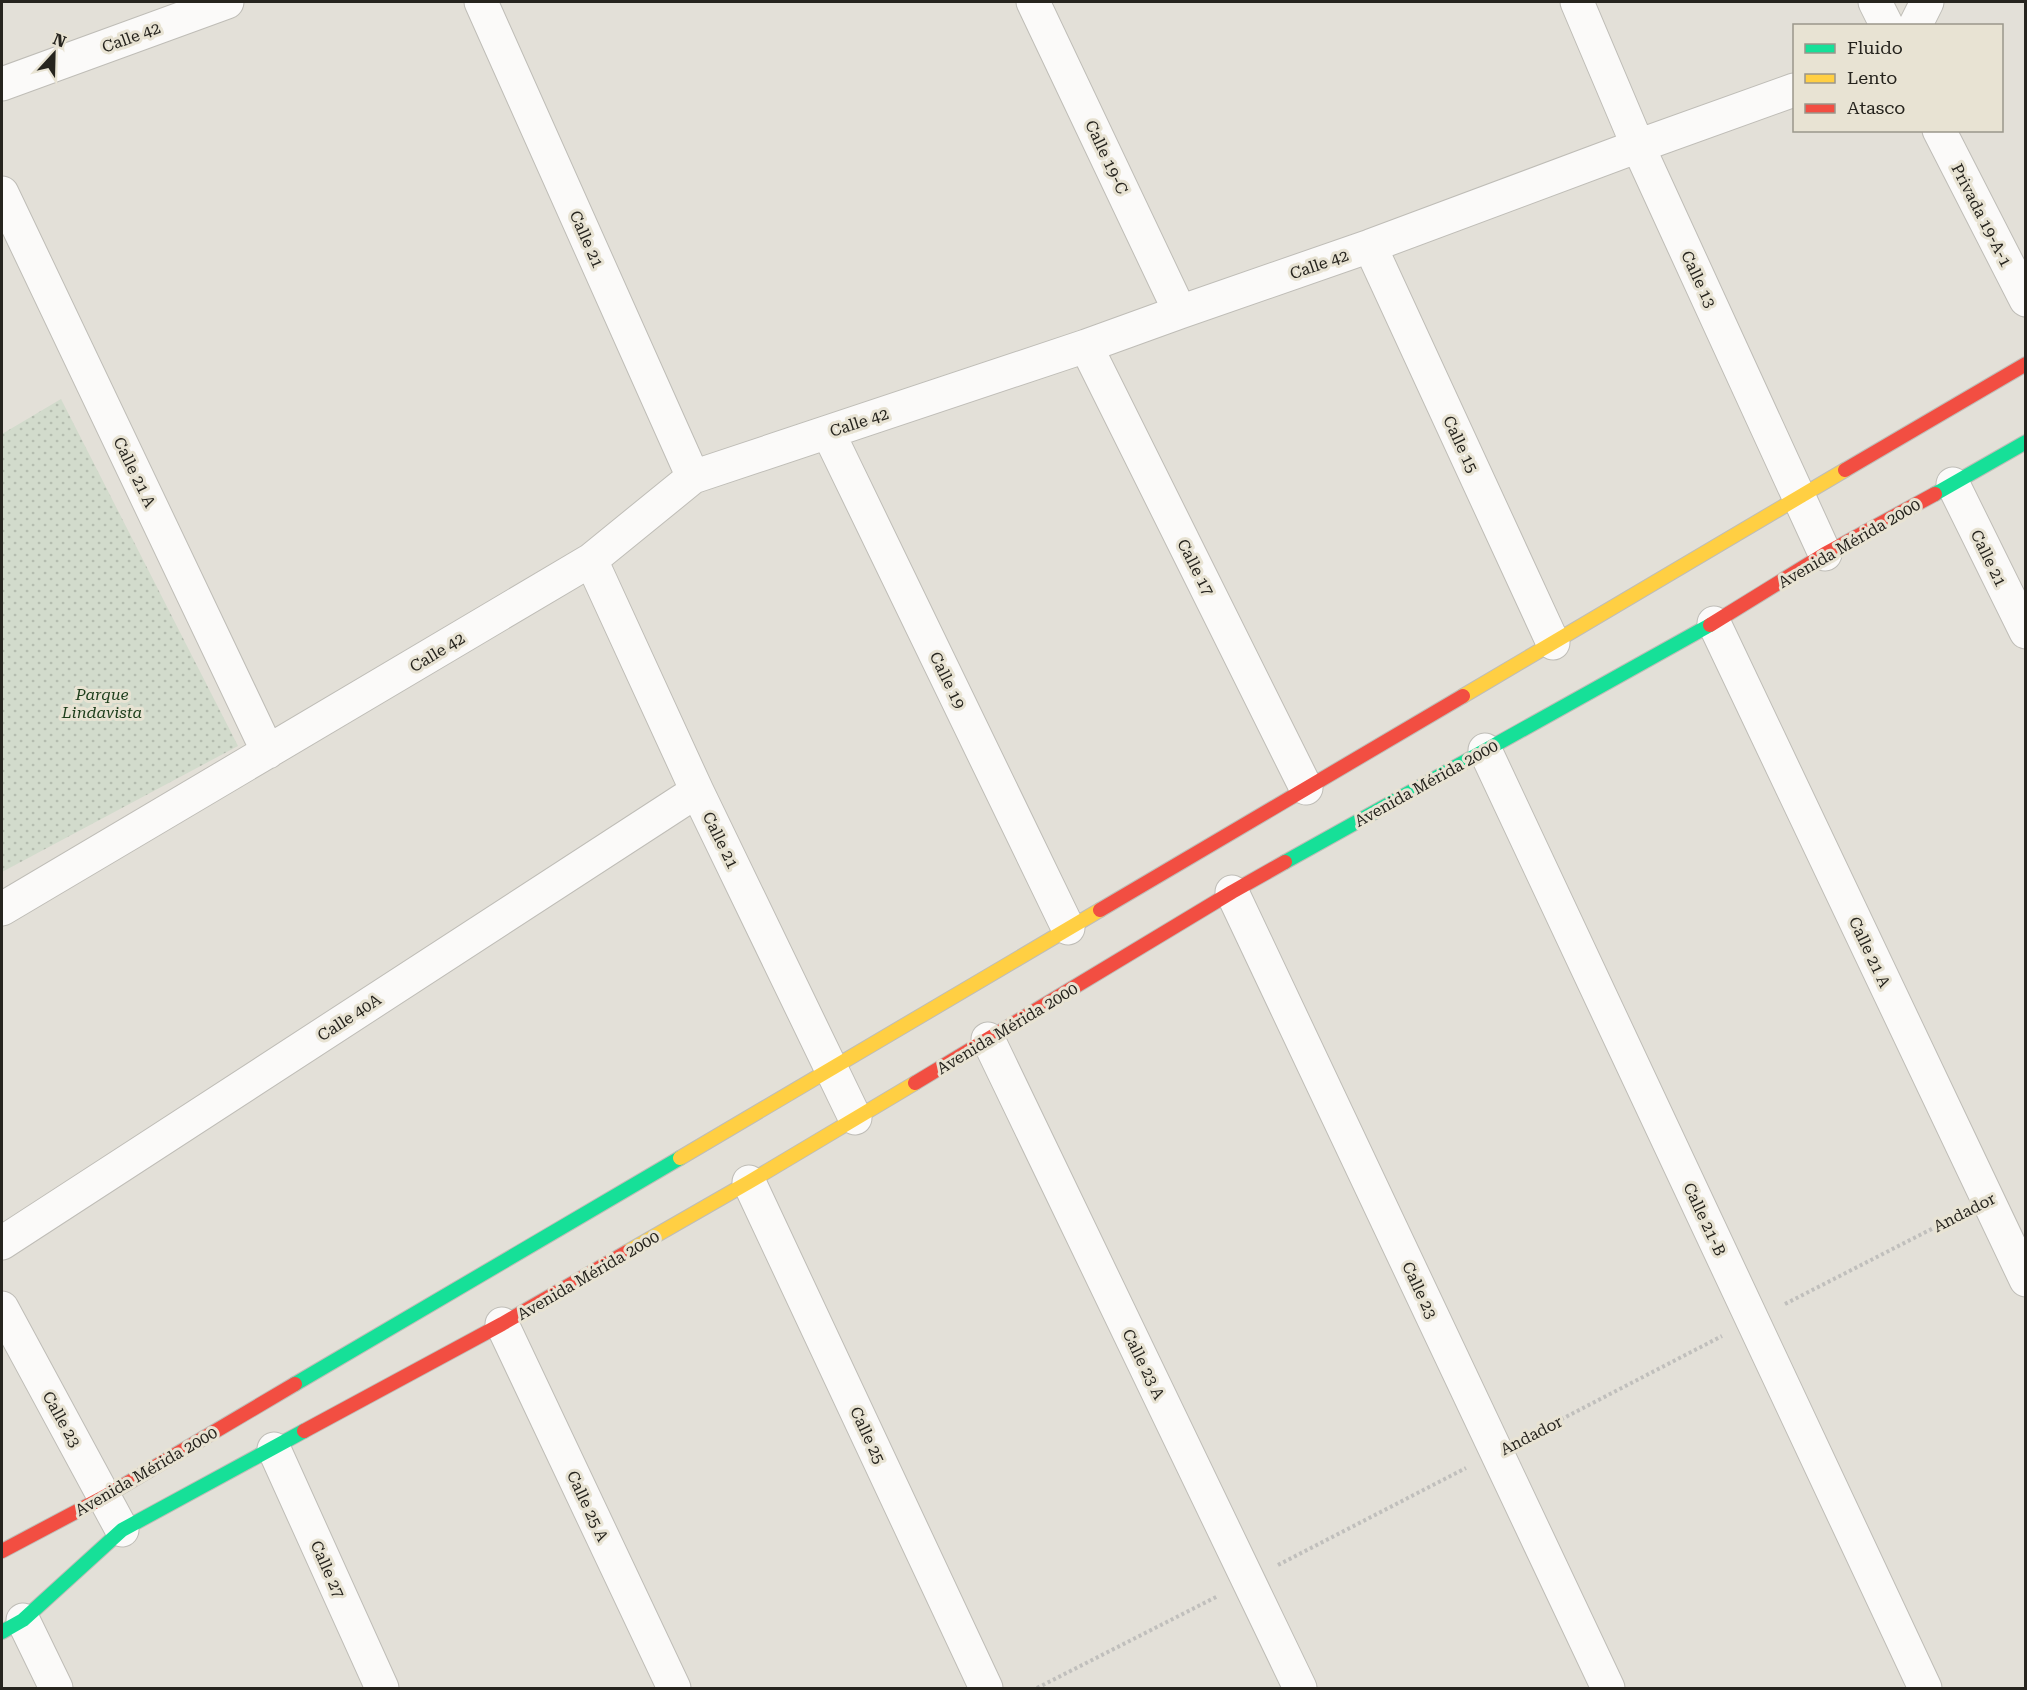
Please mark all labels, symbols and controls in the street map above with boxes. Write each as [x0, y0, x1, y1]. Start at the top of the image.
street label: Calle 42 [99, 18, 163, 57]
north arrow [24, 24, 84, 84]
legend [1793, 24, 2003, 132]
text: N [50, 29, 69, 52]
text: Fluido [1847, 37, 1903, 58]
text: Lento [1847, 67, 1897, 88]
text: Atasco [1847, 97, 1905, 118]
street label: Calle 19-C [1081, 117, 1132, 197]
street label: Privada 19-A-1 [1947, 160, 2016, 270]
street label: Calle 21 [566, 208, 608, 271]
street label: Calle 42 [1287, 246, 1351, 283]
street label: Calle 13 [1677, 248, 1720, 311]
street label: Calle 42 [827, 404, 891, 441]
street label: Calle 15 [1439, 413, 1482, 476]
street label: Calle 21 A [109, 434, 160, 511]
street label: Avenida Mérida 2000 [1775, 495, 1924, 592]
street label: Calle 21 [1967, 527, 2010, 590]
street label: Calle 17 [1173, 536, 1218, 599]
street label: Calle 42 [406, 629, 468, 676]
street label: Calle 19 [926, 649, 969, 712]
park label: Parque Lindavista [61, 685, 143, 722]
street label: Avenida Mérida 2000 [1351, 736, 1501, 831]
street label: Calle 21 [699, 809, 742, 872]
street label: Calle 21 A [1845, 914, 1895, 991]
street label: Avenida Mérida 2000 [933, 979, 1081, 1078]
street label: Calle 40A [314, 989, 385, 1045]
street label: Calle 21-B [1679, 1180, 1730, 1259]
street label: Andador [1930, 1189, 1999, 1236]
street label: Avenida Mérida 2000 [514, 1227, 663, 1324]
street label: Calle 23 [1398, 1259, 1441, 1322]
street label: Calle 23 A [1118, 1326, 1169, 1403]
street label: Calle 23 [39, 1388, 85, 1450]
street label: Calle 25 [846, 1404, 889, 1467]
street label: Andador [1497, 1412, 1566, 1459]
street label: Avenida Mérida 2000 [72, 1423, 221, 1520]
street label: Calle 25 A [563, 1468, 613, 1545]
street label: Calle 27 [307, 1538, 349, 1601]

